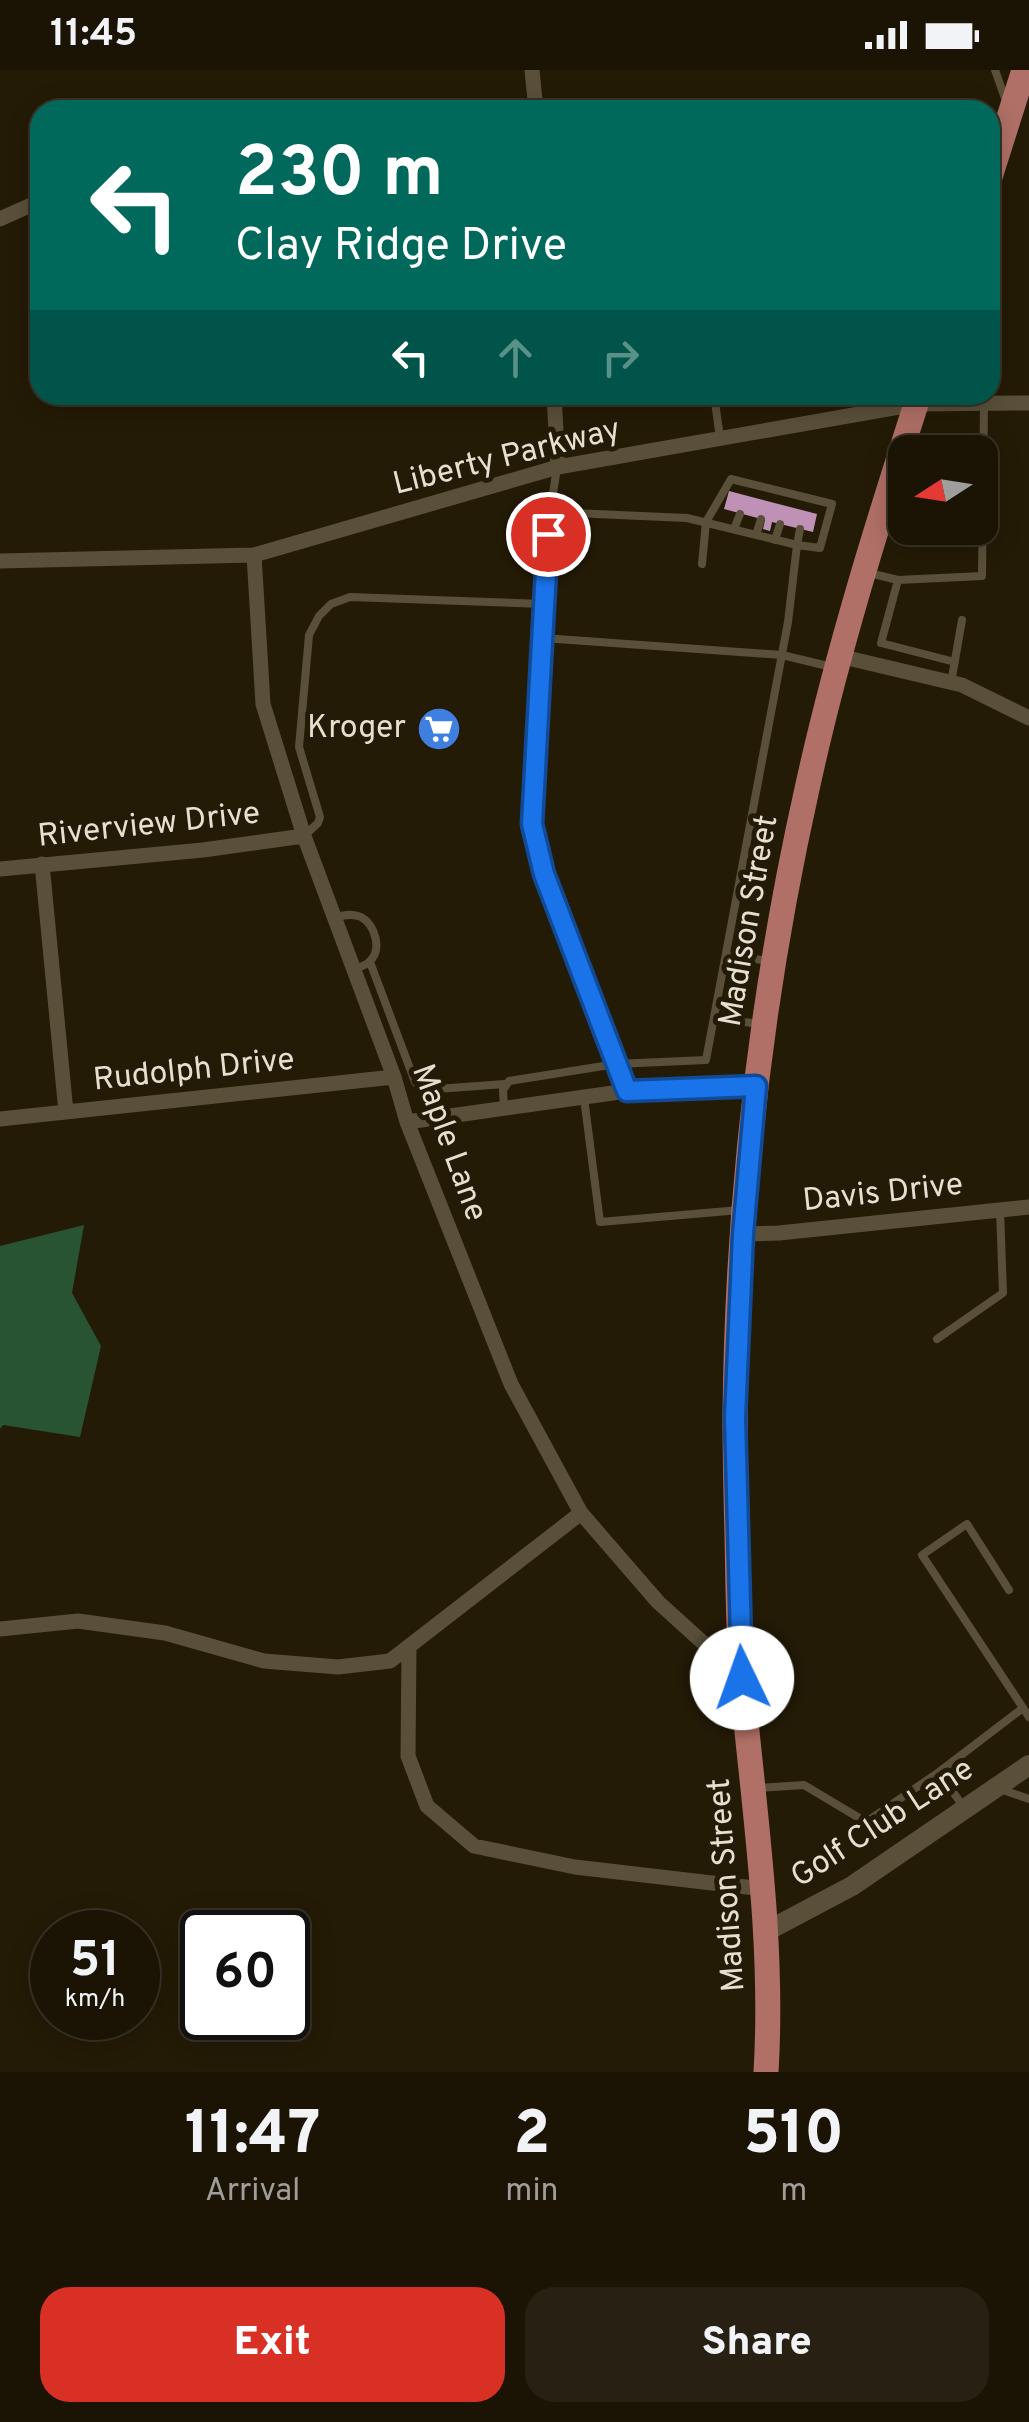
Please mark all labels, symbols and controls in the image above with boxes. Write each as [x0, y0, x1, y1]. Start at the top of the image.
text: 11:45 [50, 11, 137, 60]
text: 230 m [235, 132, 444, 221]
icon: left [70, 140, 200, 270]
text: Clay Ridge Drive [235, 219, 567, 276]
icon: left [383, 330, 438, 385]
icon: ahead [488, 330, 543, 385]
icon: right [593, 330, 648, 385]
street label: Liberty Parkway [389, 410, 625, 506]
north arrow [888, 435, 998, 545]
map controls [888, 435, 998, 545]
pin [506, 492, 591, 577]
icon: arrive [521, 507, 576, 562]
supermarket icon: Kroger [416, 706, 462, 752]
place label: Kroger [307, 709, 406, 749]
street label: Riverview Drive [36, 794, 262, 858]
street label: Madison Street [712, 812, 788, 1030]
street label: Rudolph Drive [91, 1041, 297, 1101]
street label: Maple Lane [401, 1059, 495, 1227]
street label: Davis Drive [801, 1166, 965, 1222]
position arrow [690, 1626, 794, 1730]
street label: Golf Club Lane [784, 1750, 982, 1898]
street label: Madison Street [701, 1777, 755, 1993]
speed limit sign: 60 [180, 1910, 310, 2040]
text: 51 [70, 1931, 120, 1994]
text: km/h [65, 1984, 125, 2016]
text: 11:47 [185, 2099, 321, 2175]
text: 2 [514, 2099, 550, 2175]
text: 510 [743, 2099, 844, 2175]
text: Arrival [205, 2172, 300, 2212]
text: min [505, 2172, 559, 2212]
text: m [780, 2172, 807, 2212]
button: Exit [40, 2287, 505, 2402]
button: Share [525, 2287, 989, 2402]

